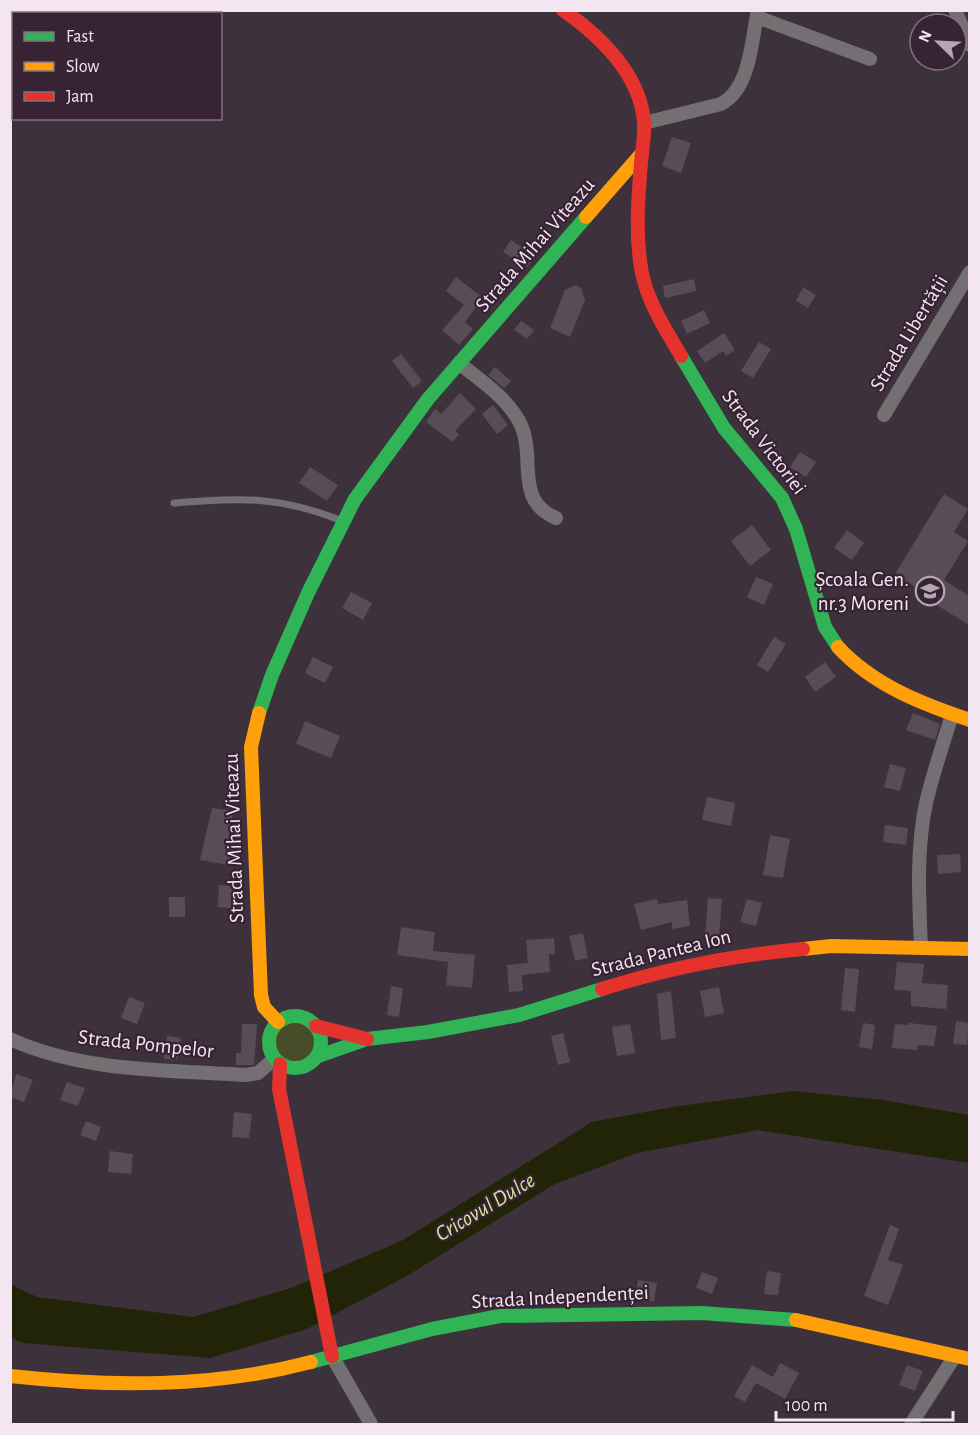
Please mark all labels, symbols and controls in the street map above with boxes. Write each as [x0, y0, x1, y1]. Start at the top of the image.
legend [12, 12, 222, 120]
north arrow [908, 12, 968, 72]
text: Fast [66, 28, 94, 46]
text: N [916, 28, 935, 45]
text: Slow [66, 58, 99, 76]
text: Jam [66, 88, 94, 106]
street label: Strada Mihai Viteazu [471, 174, 599, 316]
street label: Strada Libertății [866, 271, 954, 396]
street label: Strada Victoriei [718, 386, 810, 498]
place label: Școala Gen. nr.3 Moreni [816, 569, 909, 614]
school or university icon: Școala Gen. nr.3 Moreni [914, 575, 946, 607]
street label: Strada Mihai Viteazu [221, 752, 247, 923]
street label: Strada Pantea Ion [589, 926, 733, 980]
street label: Strada Pompelor [77, 1026, 215, 1062]
water label: Cricovul Dulce [431, 1169, 539, 1245]
street label: Strada Independenței [471, 1282, 649, 1314]
scale bar [776, 1384, 953, 1422]
text: 100 m [785, 1397, 828, 1415]

